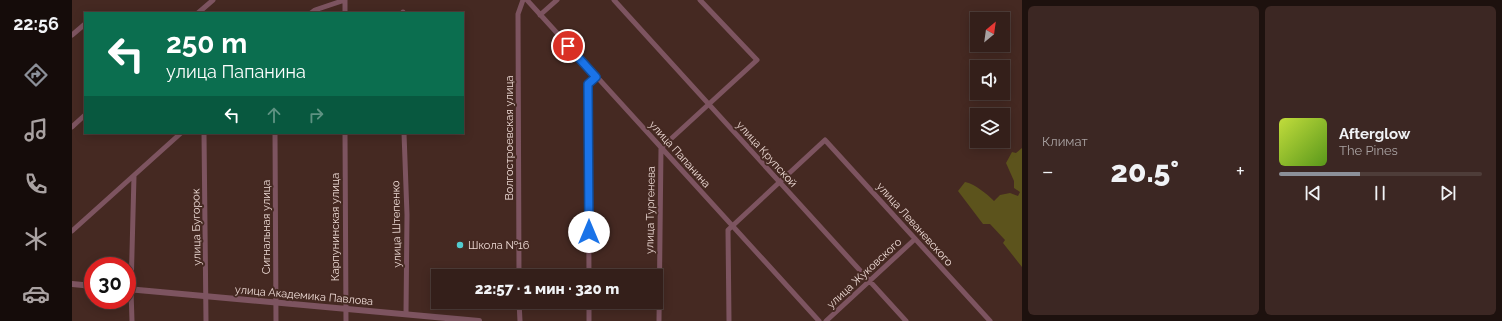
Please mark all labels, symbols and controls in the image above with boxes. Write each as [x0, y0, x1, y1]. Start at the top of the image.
north arrow [970, 12, 1010, 52]
map controls [970, 12, 1010, 148]
text: 22:56 [13, 13, 59, 34]
text: 250 m [166, 27, 247, 60]
icon: left [100, 28, 152, 80]
pin [551, 29, 585, 63]
icon: arrive [557, 35, 579, 57]
button: sound [970, 60, 1010, 100]
icon: directions [22, 61, 50, 89]
text: улица Папанина [166, 61, 306, 82]
street label: Волгостроевская улица [503, 75, 516, 201]
icon: left [221, 104, 243, 126]
icon: ahead [263, 104, 285, 126]
icon: right [305, 104, 327, 126]
button: layers [970, 108, 1010, 148]
icon: music [22, 116, 50, 144]
street label: улица Папанина [646, 118, 713, 190]
street label: улица Крупской [734, 119, 800, 190]
text: Afterglow [1339, 125, 1410, 143]
text: Климат [1042, 134, 1088, 149]
text: The Pines [1339, 143, 1398, 158]
text: 20.5° [1111, 154, 1179, 189]
text: − [1042, 158, 1054, 184]
text: + [1236, 158, 1245, 184]
street label: улица Тургенева [643, 166, 658, 254]
icon: phone [22, 170, 50, 198]
street label: Карпунинская улица [329, 173, 342, 281]
street label: Сигнальная улица [260, 180, 273, 274]
street label: улица Штепенко [389, 180, 404, 268]
street label: улица Леваневского [874, 180, 956, 269]
icon: previous [1302, 182, 1324, 204]
icon: pause [1369, 182, 1391, 204]
icon: next [1437, 182, 1459, 204]
street label: улица Бугорок [189, 188, 204, 266]
position arrow [568, 211, 610, 253]
icon: climate [22, 225, 50, 253]
street label: улица Жуковского [824, 235, 905, 311]
place label: Школа №16 [468, 239, 530, 252]
marker: Школа №16 [455, 240, 465, 250]
speed limit sign: 30 [84, 257, 136, 309]
icon: car [22, 280, 50, 308]
text: 22:57 · 1 мин · 320 m [475, 280, 619, 298]
street label: улица Академика Павлова [234, 283, 374, 308]

